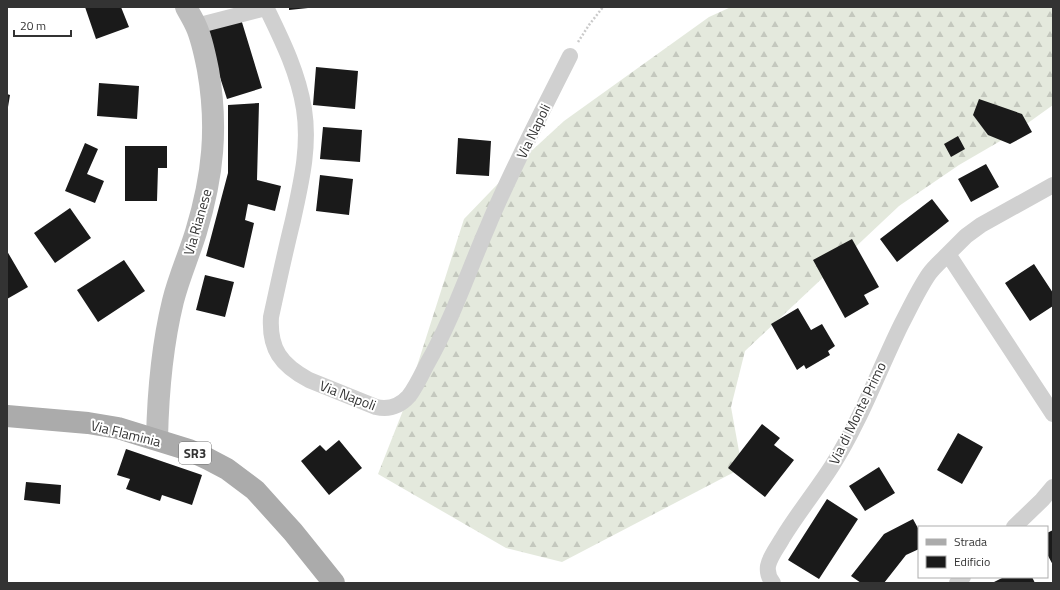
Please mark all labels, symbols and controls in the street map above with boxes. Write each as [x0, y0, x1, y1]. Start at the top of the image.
scale bar [14, 12, 71, 38]
text: 20 m [20, 16, 46, 35]
street label: Via Napoli [511, 100, 555, 162]
street label: Via Rianese [178, 186, 216, 258]
street label: Via di Monte Primo [823, 358, 891, 468]
street label: Via Napoli [317, 375, 379, 415]
street label: Via Flaminia [89, 414, 163, 452]
road number: SR3 [179, 442, 211, 464]
legend [918, 526, 1048, 578]
text: Strada [954, 532, 987, 551]
text: Edificio [954, 552, 990, 571]

